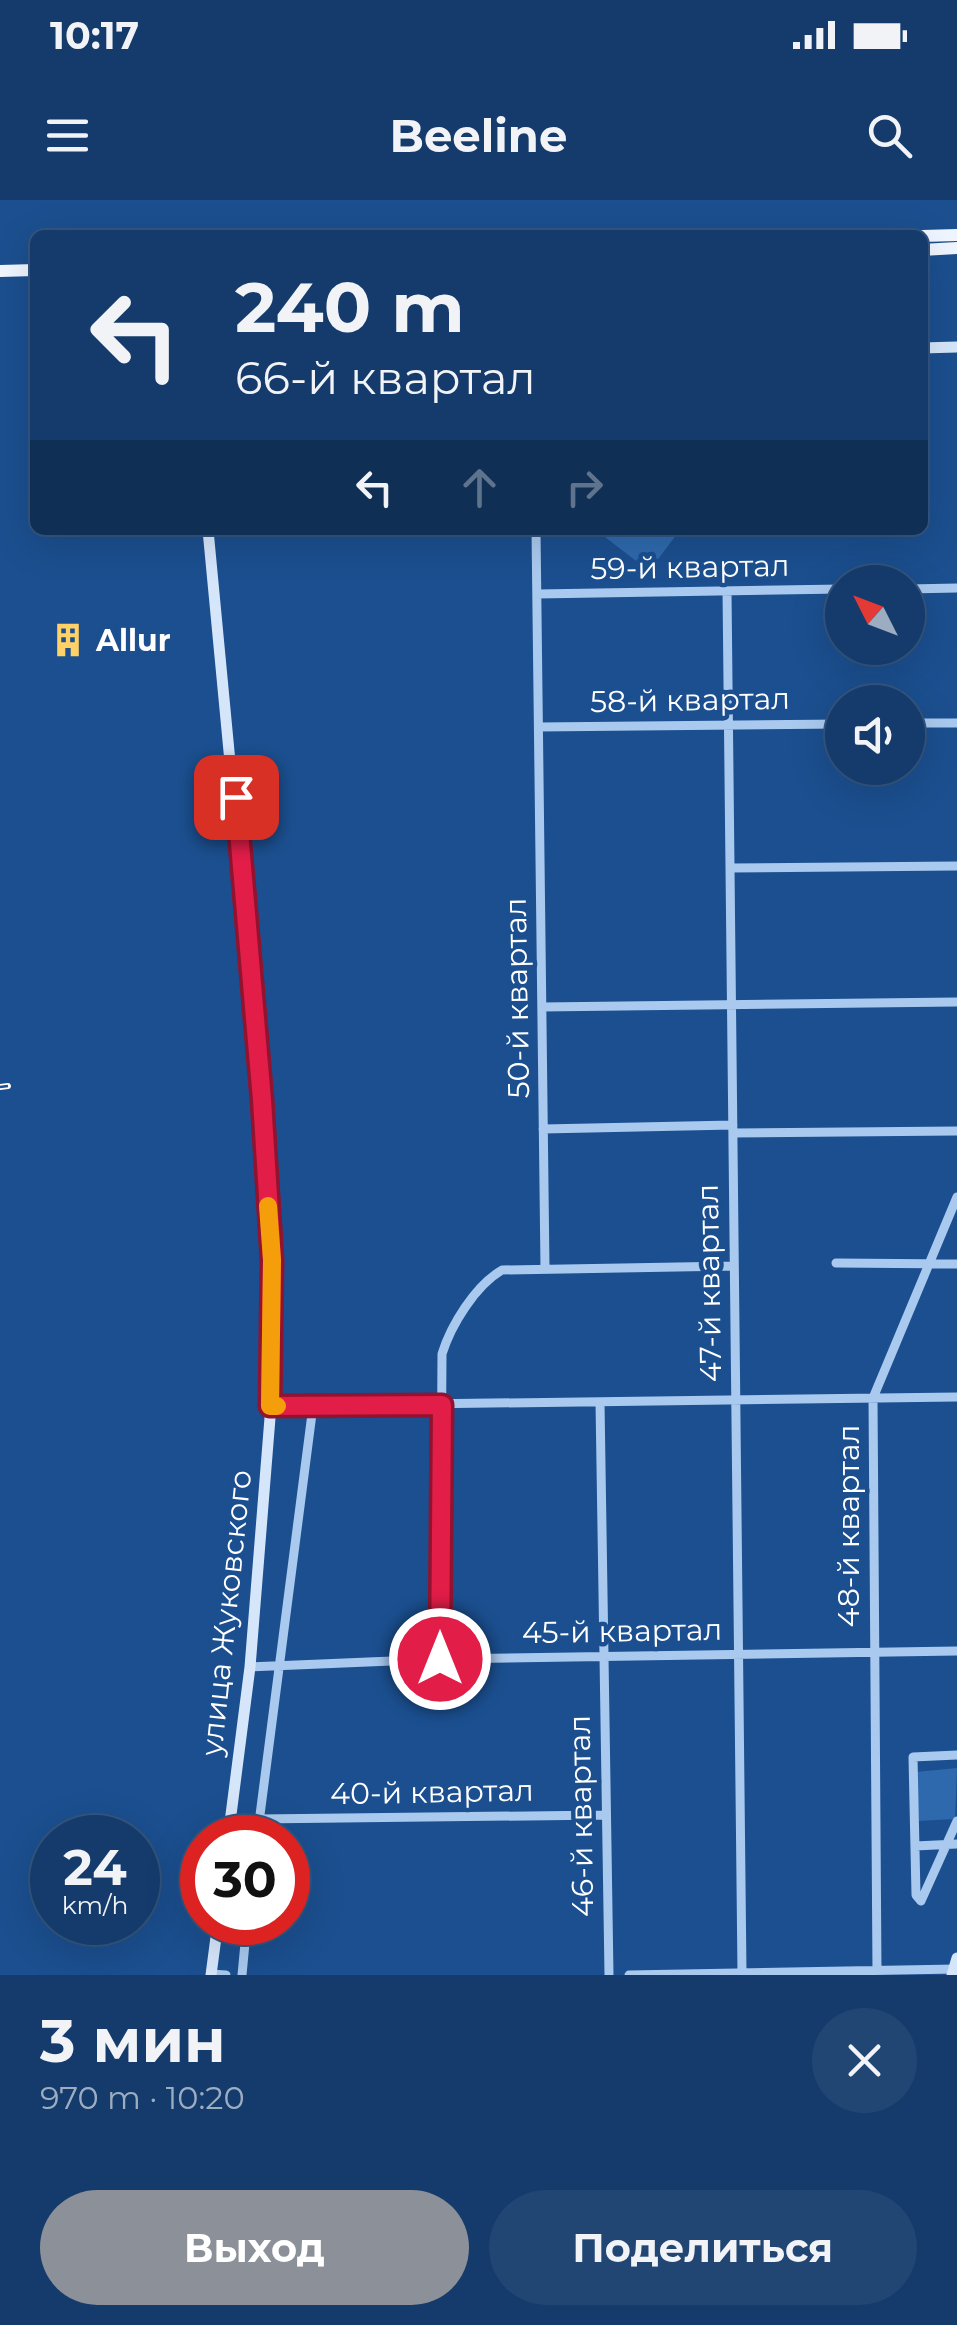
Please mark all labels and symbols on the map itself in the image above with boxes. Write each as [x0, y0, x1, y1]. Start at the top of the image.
street label: 59-й квартал [590, 547, 790, 587]
north arrow [825, 565, 925, 665]
building icon: Allur [49, 621, 87, 659]
place label: Allur [95, 622, 171, 659]
street label: 58-й квартал [590, 680, 790, 720]
pin [194, 755, 279, 840]
street label: 50-й квартал [497, 897, 537, 1099]
street label: 47-й квартал [689, 1184, 729, 1382]
street label: 48-й квартал [830, 1424, 867, 1628]
street label: улица Жуковского [192, 1468, 259, 1759]
position arrow [388, 1607, 492, 1711]
street label: 45-й квартал [521, 1611, 723, 1651]
street label: 46-й квартал [561, 1715, 601, 1917]
street label: 40-й квартал [330, 1772, 534, 1812]
speed limit sign: 30 [180, 1815, 310, 1945]

